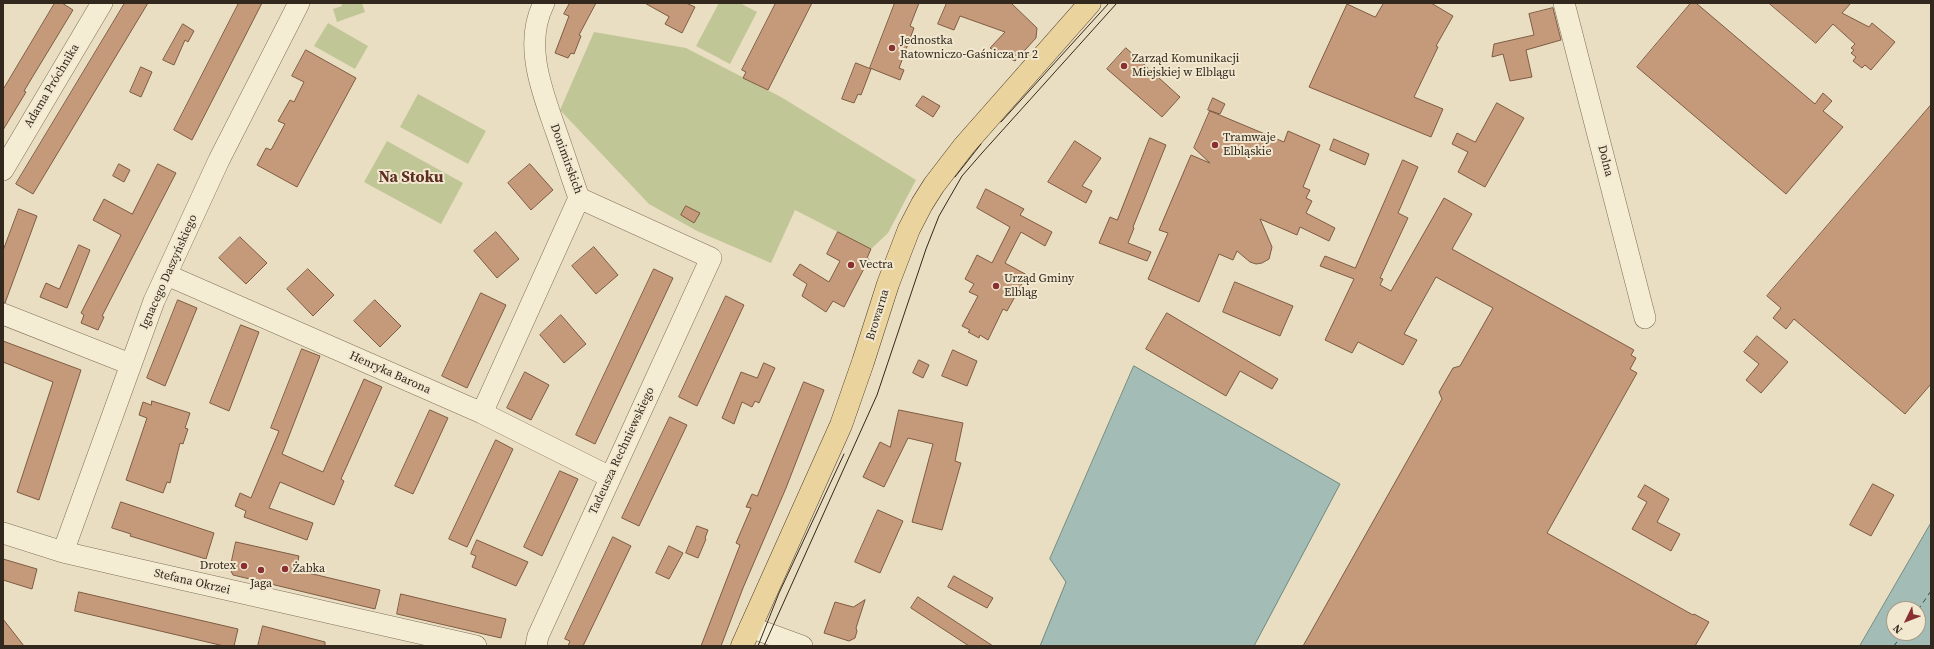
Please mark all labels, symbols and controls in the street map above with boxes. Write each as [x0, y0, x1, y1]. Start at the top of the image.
place label: Jednostka Ratowniczo-Gaśnicza nr 2 [900, 34, 1038, 62]
street label: Adama Próchnika [21, 42, 83, 130]
marker: Jednostka Ratowniczo-Gaśnicza nr 2 [887, 43, 897, 53]
place label: Zarząd Komunikacji Miejskiej w Elblągu [1132, 52, 1239, 80]
marker: Zarząd Komunikacji Miejskiej w Elblągu [1119, 61, 1129, 71]
street label: Donimirskich [547, 122, 585, 196]
place label: Tramwaje Elbląskie [1223, 131, 1276, 159]
marker: Tramwaje Elbląskie [1210, 140, 1220, 150]
street label: Dolna [1594, 144, 1616, 178]
district label: Na Stoku [378, 168, 444, 188]
street label: Ignacego Daszyńskiego [137, 212, 201, 332]
place label: Vectra [859, 258, 893, 272]
marker: Vectra [846, 260, 856, 270]
place label: Urząd Gminy Elbląg [1004, 272, 1074, 300]
marker: Urząd Gminy Elbląg [991, 281, 1001, 291]
street label: Browarna [863, 288, 893, 342]
street label: Henryka Barona [347, 349, 433, 397]
street label: Tadeusza Rechniewskiego [586, 385, 658, 517]
place label: Drotex [200, 559, 236, 573]
marker: Drotex [239, 561, 249, 571]
place label: Żabka [293, 562, 325, 576]
marker: Żabka [280, 564, 290, 574]
marker: Jaga [256, 565, 266, 575]
street label: Stefana Okrzei [153, 566, 231, 598]
place label: Jaga [250, 577, 272, 591]
north arrow [1886, 601, 1926, 641]
text: N [1889, 621, 1906, 637]

